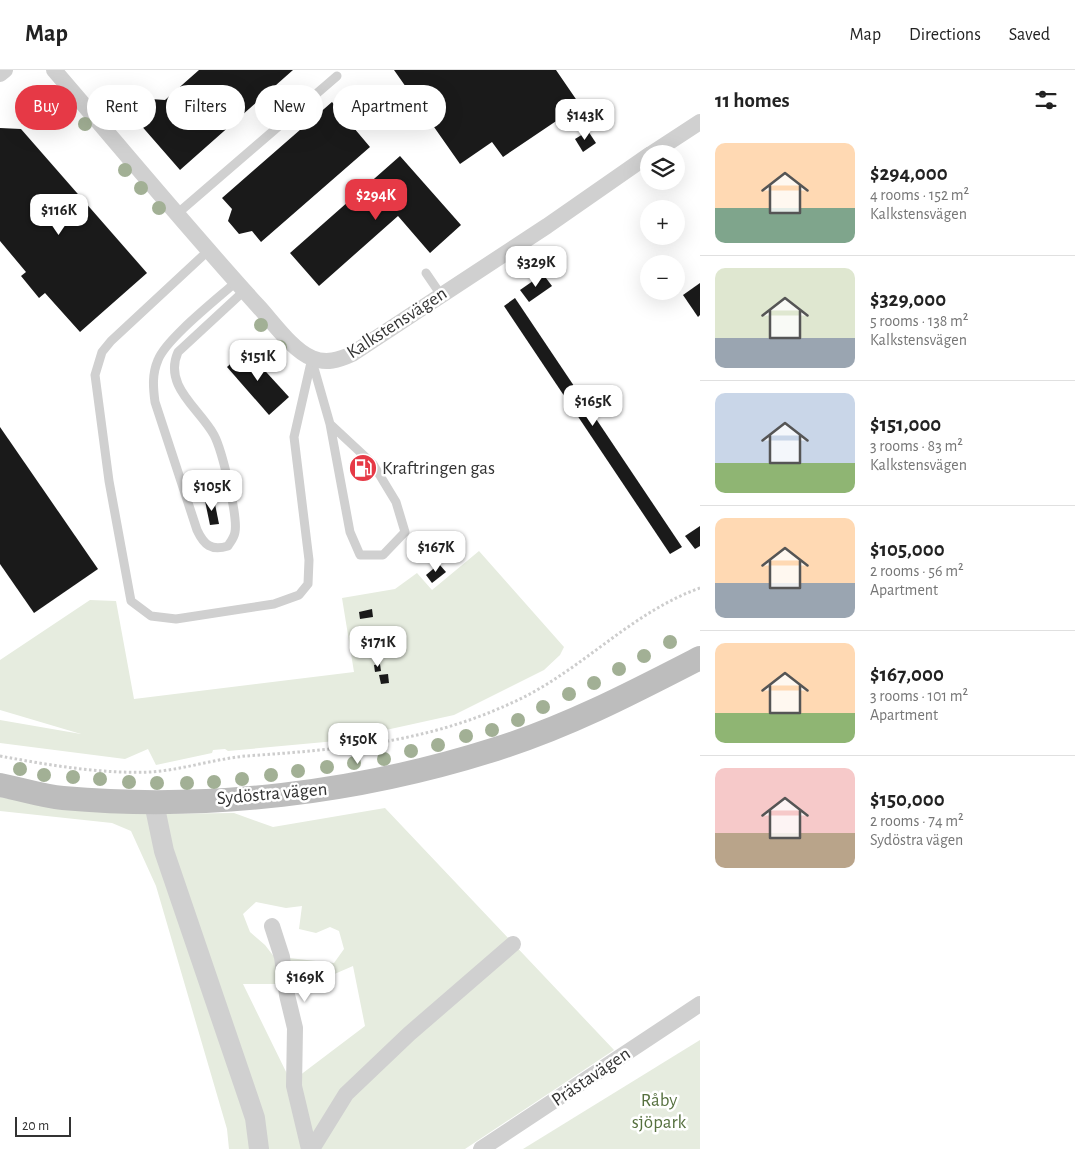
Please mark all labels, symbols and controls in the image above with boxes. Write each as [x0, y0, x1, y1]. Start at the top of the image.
text: Map [25, 22, 68, 46]
text: Map [850, 26, 881, 44]
text: Directions [909, 26, 981, 44]
text: Saved [1009, 26, 1050, 44]
chip: Buy [15, 85, 77, 130]
chip: Rent [87, 85, 156, 130]
chip: Filters [166, 85, 245, 130]
chip: New [255, 85, 323, 130]
chip: Apartment [333, 85, 446, 130]
icon: filters [1032, 86, 1060, 114]
text: 11 homes [715, 90, 790, 111]
pin: $143K [550, 98, 620, 141]
text: $143K [566, 107, 604, 123]
map controls [640, 145, 685, 300]
button: layers [640, 145, 685, 190]
icon: home [755, 163, 815, 223]
text: $294,000 [870, 163, 948, 184]
pin: $294K [341, 178, 411, 221]
text: $294K [356, 187, 396, 203]
text: 4 rooms · 152 m² [870, 187, 969, 203]
pin: $116K [24, 194, 94, 236]
button: + [640, 200, 685, 245]
text: $116K [41, 202, 77, 218]
text: Kalkstensvägen [870, 206, 967, 222]
pin: $329K [501, 246, 571, 288]
text: $329K [517, 254, 555, 270]
button: − [640, 255, 685, 300]
street label: Kalkstensvägen [344, 284, 450, 362]
icon: home [755, 288, 815, 348]
text: $329,000 [870, 289, 946, 310]
text: 5 rooms · 138 m² [870, 313, 968, 329]
text: Kalkstensvägen [870, 332, 967, 348]
pin: $151K [223, 340, 293, 382]
text: $151K [241, 348, 275, 364]
pin: $165K [558, 384, 628, 427]
text: $165K [575, 393, 611, 409]
icon: home [755, 413, 815, 473]
text: $151,000 [870, 414, 941, 435]
text: 3 rooms · 83 m² [870, 438, 963, 454]
fuel station icon: Kraftringen gas [348, 453, 378, 483]
text: Kalkstensvägen [870, 457, 967, 473]
place label: Kraftringen gas [382, 459, 495, 478]
pin: $105K [177, 470, 247, 512]
text: $105K [193, 478, 231, 494]
pin: $167K [401, 530, 471, 573]
icon: home [755, 538, 815, 598]
text: $167K [418, 539, 454, 555]
text: $105,000 [870, 539, 945, 560]
text: 2 rooms · 56 m² [870, 563, 964, 579]
text: Apartment [870, 582, 938, 598]
pin: $171K [343, 626, 413, 668]
text: $171K [361, 634, 395, 650]
icon: home [755, 663, 815, 723]
text: $167,000 [870, 664, 944, 685]
text: 3 rooms · 101 m² [870, 688, 968, 704]
text: Apartment [870, 707, 938, 723]
pin: $150K [323, 722, 393, 765]
text: $150K [339, 731, 377, 747]
street label: Sydöstra vägen [216, 780, 328, 808]
icon: home [755, 788, 815, 848]
text: $150,000 [870, 789, 945, 810]
text: 2 rooms · 74 m² [870, 813, 964, 829]
text: Sydöstra vägen [870, 832, 963, 848]
pin: $169K [270, 960, 340, 1003]
text: $169K [286, 969, 324, 985]
street label: Prästavägen [548, 1044, 634, 1110]
park label: Råby sjöpark [632, 1091, 687, 1132]
scale bar [15, 1114, 71, 1137]
text: 20 m [22, 1119, 49, 1133]

